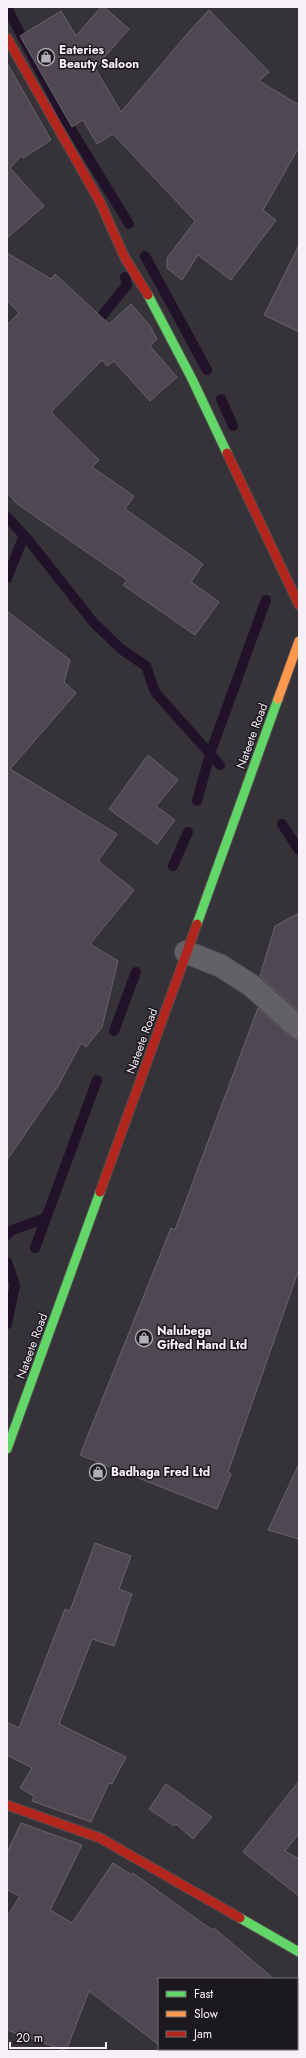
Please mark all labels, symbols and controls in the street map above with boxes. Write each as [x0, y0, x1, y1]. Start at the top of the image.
place label: Eateries Beauty Saloon [59, 41, 139, 73]
shop icon: Eateries Beauty Saloon [36, 47, 56, 67]
street label: Nateete Road [232, 701, 272, 771]
street label: Nateete Road [122, 1006, 162, 1076]
street label: Nateete Road [12, 1311, 52, 1381]
place label: Nalubega Gifted Hand Ltd [157, 1322, 247, 1354]
shop icon: Nalubega Gifted Hand Ltd [134, 1328, 154, 1348]
shop icon: Badhaga Fred Ltd [88, 1462, 108, 1482]
place label: Badhaga Fred Ltd [111, 1463, 210, 1481]
legend [158, 1978, 298, 2050]
text: Fast [194, 1985, 213, 2003]
text: Slow [194, 2005, 219, 2023]
scale bar [10, 2024, 106, 2050]
text: Jam [192, 2025, 212, 2043]
text: 20 m [16, 2029, 43, 2047]

